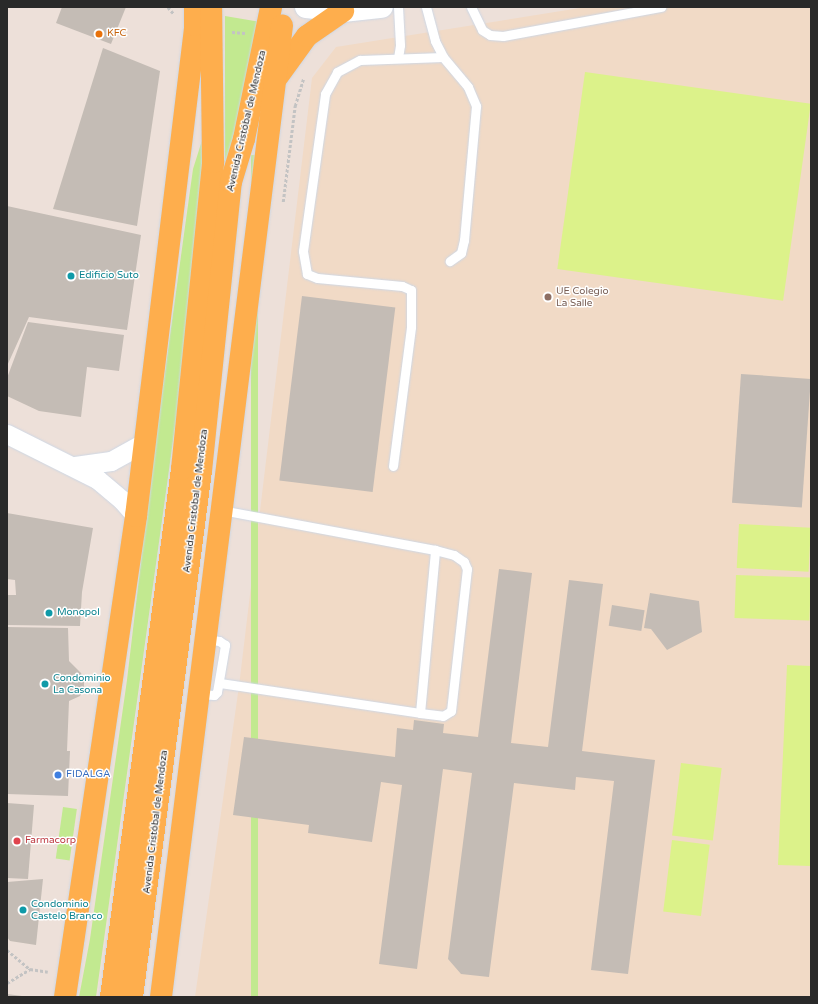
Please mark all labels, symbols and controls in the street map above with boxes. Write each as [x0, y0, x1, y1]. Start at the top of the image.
place label: KFC [107, 28, 127, 40]
marker: KFC [94, 29, 104, 39]
street label: Avenida Cristóbal de Mendoza [225, 49, 269, 193]
place label: Edificio Suto [79, 270, 139, 282]
marker: Edificio Suto [66, 271, 76, 281]
place label: UE Colegio La Salle [556, 285, 608, 308]
marker: UE Colegio La Salle [543, 292, 553, 302]
street label: Avenida Cristóbal de Mendoza [181, 428, 211, 574]
place label: Monopol [57, 607, 100, 619]
marker: Monopol [44, 608, 54, 618]
place label: Condominio La Casona [53, 672, 111, 696]
marker: Condominio La Casona [40, 679, 50, 689]
street label: Avenida Cristóbal de Mendoza [141, 749, 171, 895]
place label: FIDALGA [66, 769, 111, 781]
marker: FIDALGA [53, 770, 63, 780]
place label: Farmacorp [25, 835, 76, 847]
marker: Farmacorp [12, 836, 22, 846]
place label: Condominio Castelo Branco [31, 898, 103, 922]
marker: Condominio Castelo Branco [18, 905, 28, 915]

